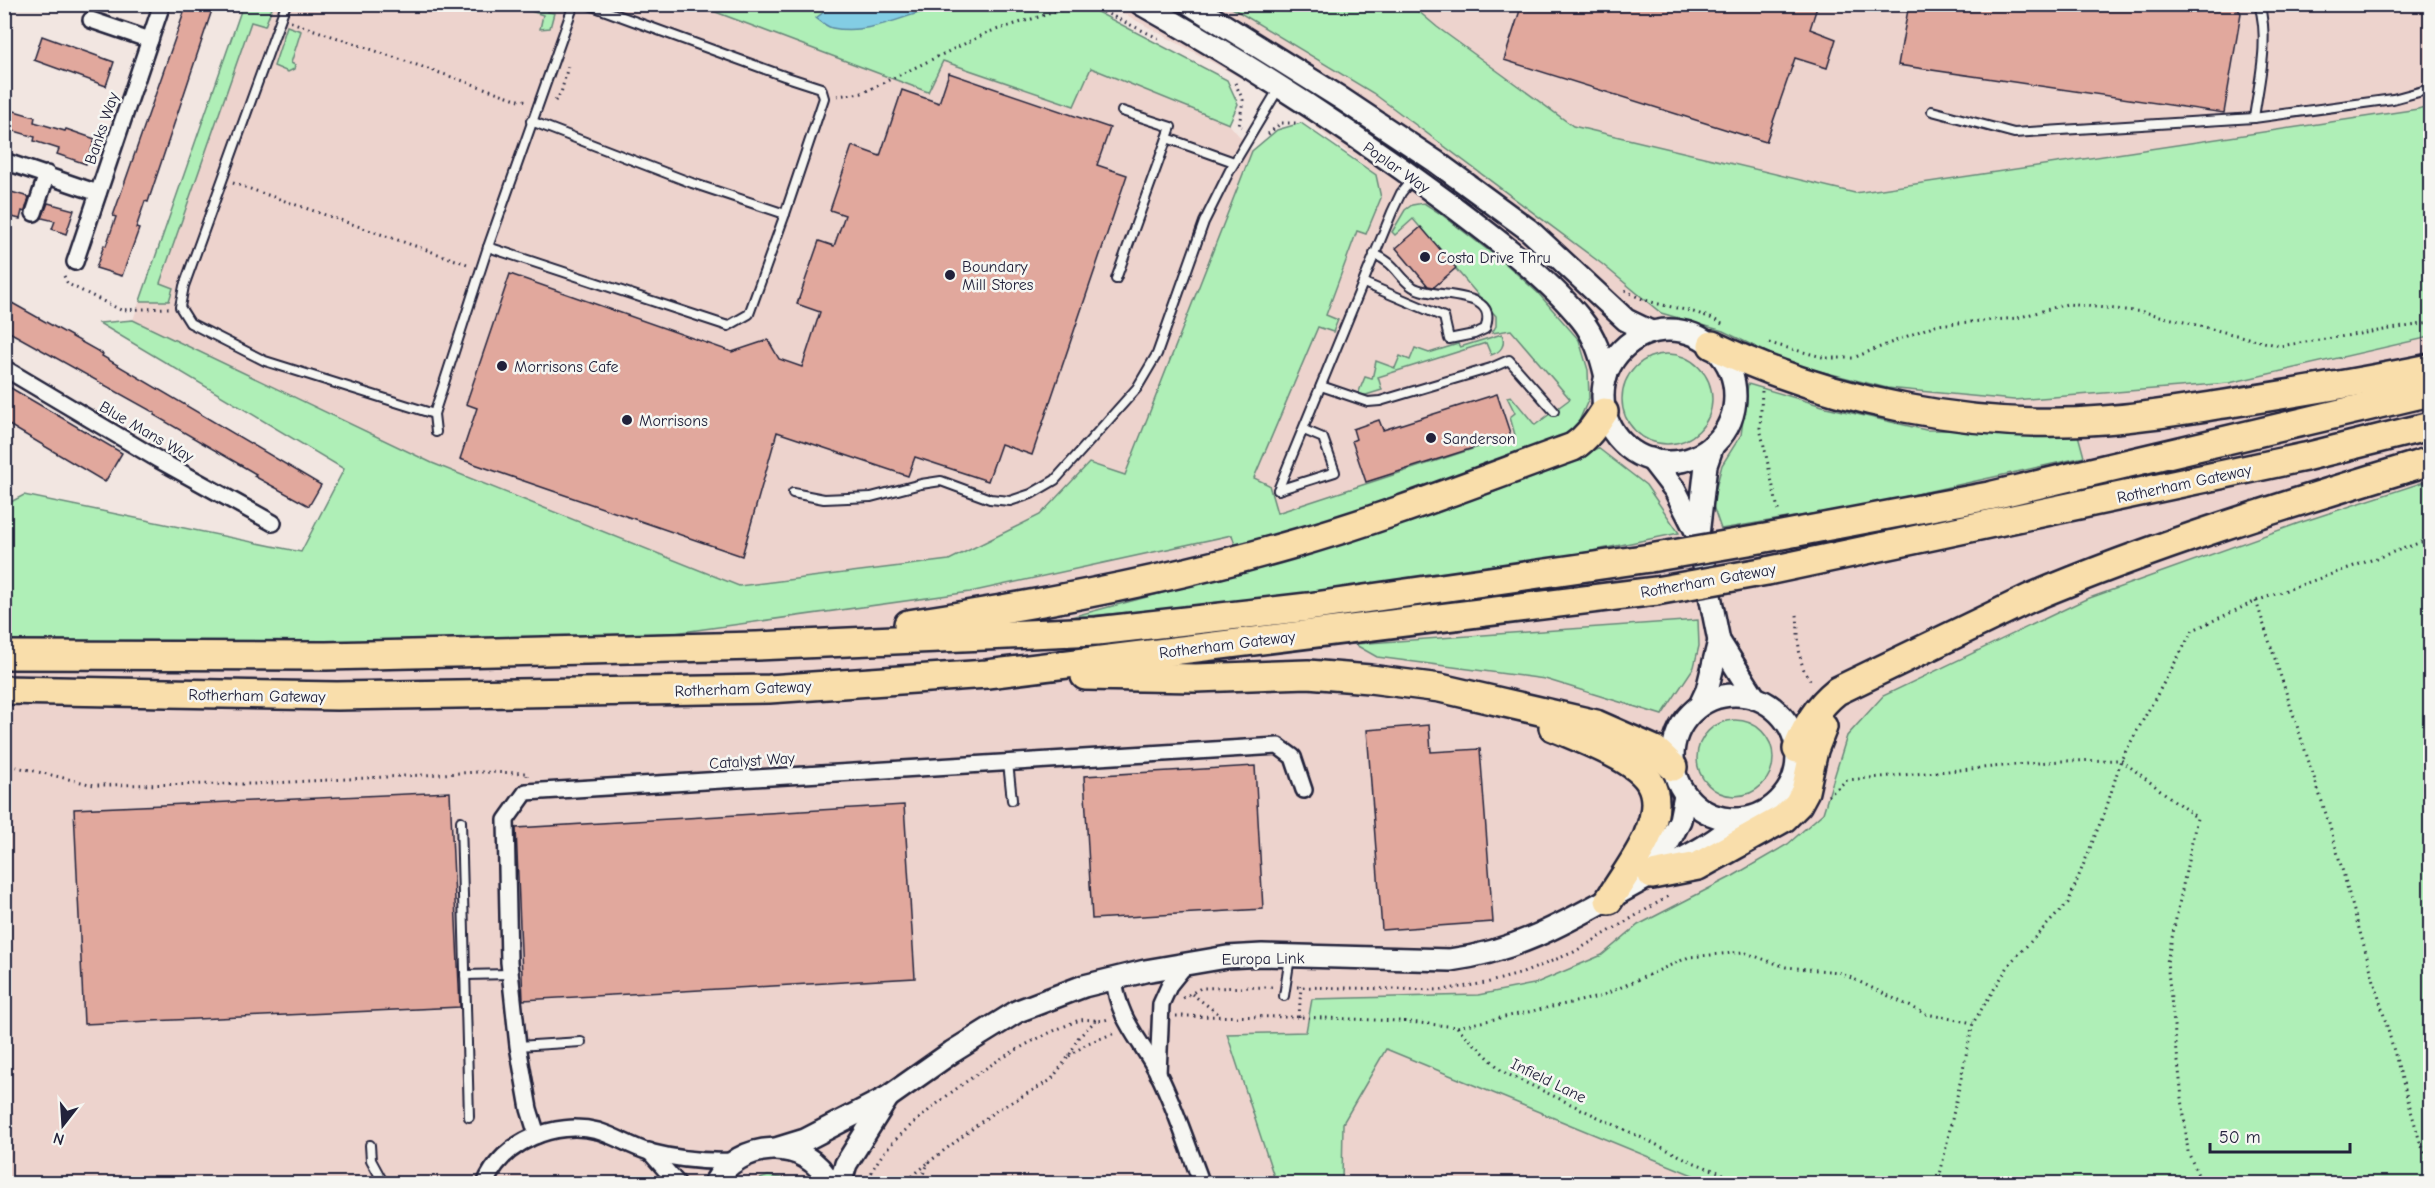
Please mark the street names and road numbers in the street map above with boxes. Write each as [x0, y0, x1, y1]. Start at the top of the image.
street label: Banks Way [81, 89, 123, 167]
street label: Poplar Way [1360, 138, 1434, 198]
street label: Blue Mans Way [96, 398, 197, 466]
street label: Rotherham Gateway [2115, 461, 2254, 507]
street label: Rotherham Gateway [1639, 560, 1778, 602]
street label: Rotherham Gateway [1158, 628, 1297, 662]
street label: Rotherham Gateway [674, 678, 813, 700]
street label: Rotherham Gateway [188, 686, 327, 706]
street label: Catalyst Way [709, 749, 796, 773]
street label: Europa Link [1222, 949, 1305, 969]
street label: Infield Lane [1508, 1055, 1589, 1107]

